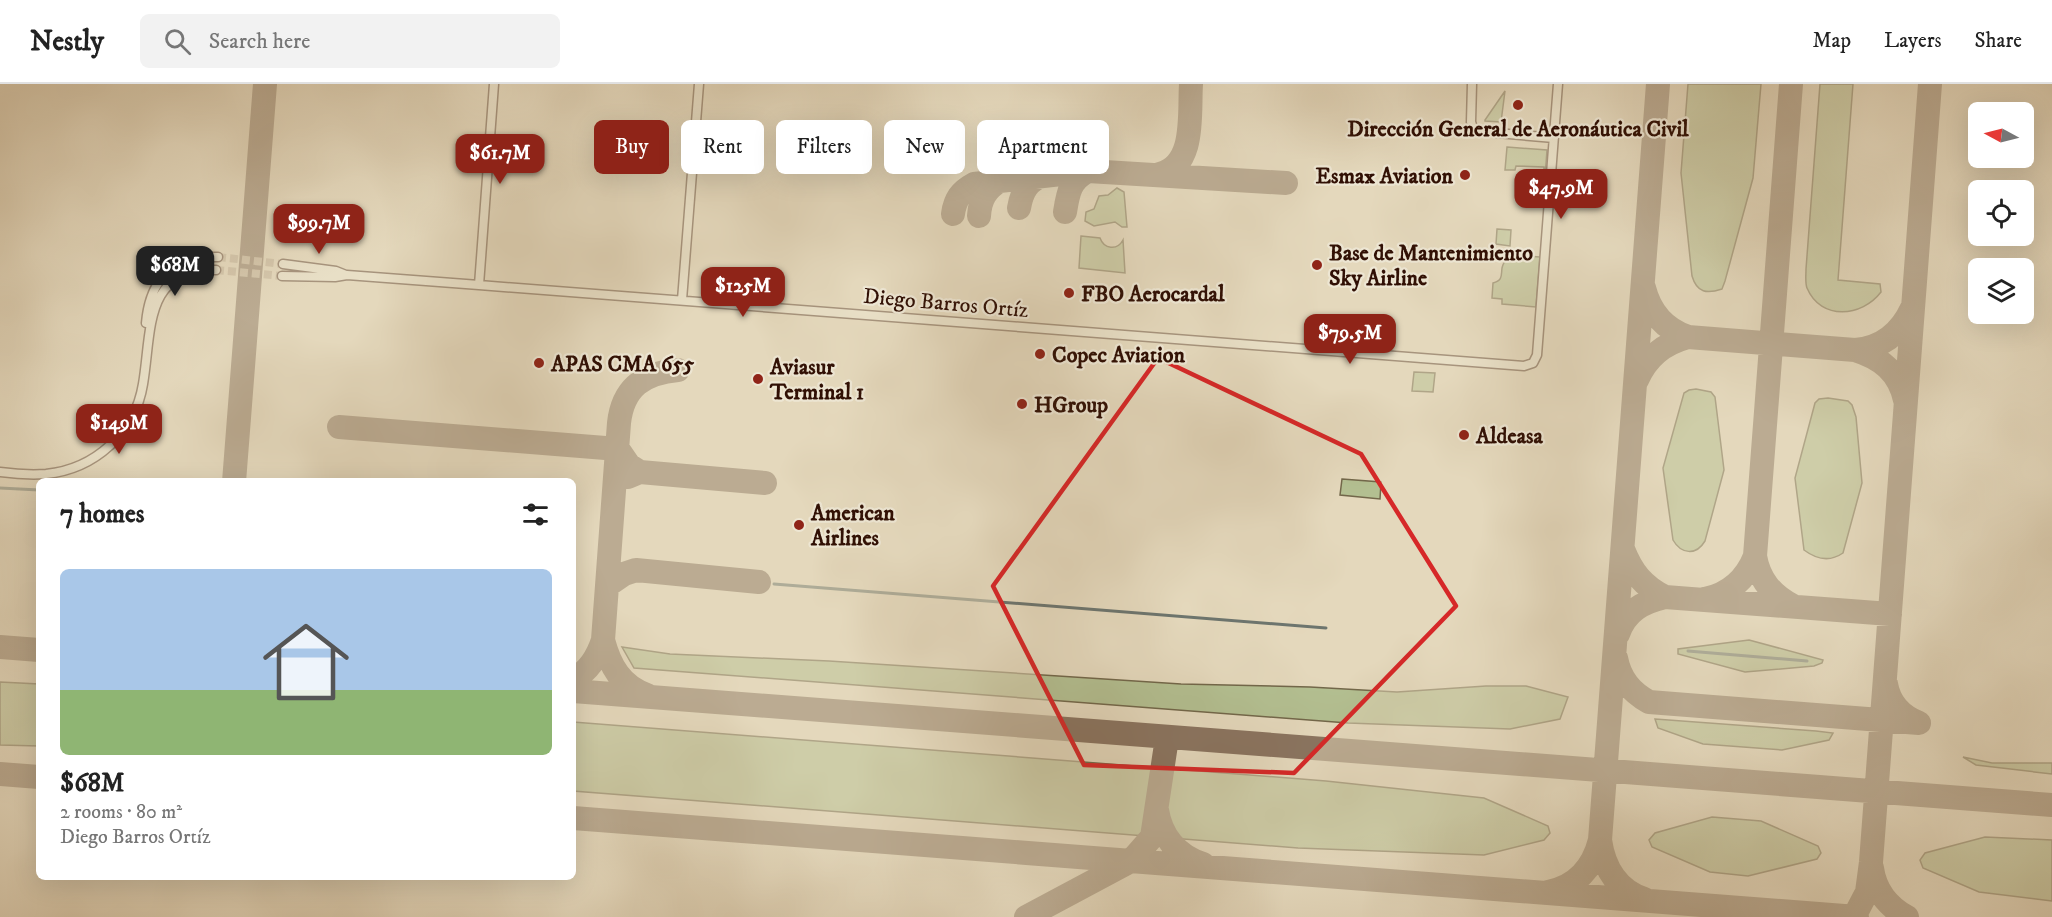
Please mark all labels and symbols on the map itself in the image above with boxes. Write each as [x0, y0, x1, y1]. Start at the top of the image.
marker: Dirección General de Aeronáutica Civil [1511, 98, 1525, 112]
north arrow [1968, 102, 2034, 168]
place label: Dirección General de Aeronáutica Civil [1347, 116, 1689, 143]
pin: $61.7M [451, 134, 549, 185]
place label: Esmax Aviation [1315, 163, 1453, 190]
marker: Esmax Aviation [1458, 168, 1472, 182]
pin: $47.9M [1512, 169, 1610, 220]
pin: $99.7M [270, 204, 368, 255]
place label: Base de Mantenimiento Sky Airline [1329, 240, 1533, 292]
pin: $68M [139, 246, 211, 297]
marker: Base de Mantenimiento Sky Airline [1310, 258, 1324, 272]
pin: $125M [701, 267, 785, 318]
place label: FBO Aerocardal [1081, 281, 1225, 308]
street label: Diego Barros Ortíz [862, 283, 1030, 324]
marker: FBO Aerocardal [1062, 286, 1076, 300]
pin: $79.5M [1301, 314, 1399, 365]
place label: Copec Aviation [1052, 342, 1185, 369]
marker: Copec Aviation [1033, 347, 1047, 361]
place label: APAS CMA 655 [550, 351, 694, 378]
place label: Aviasur Terminal 1 [769, 354, 864, 406]
marker: APAS CMA 655 [532, 356, 546, 370]
marker: Aviasur Terminal 1 [751, 372, 765, 386]
place label: HGroup [1034, 392, 1108, 419]
marker: HGroup [1015, 397, 1029, 411]
pin: $149M [77, 404, 161, 455]
place label: Aldeasa [1475, 423, 1543, 450]
marker: Aldeasa [1457, 428, 1471, 442]
place label: American Airlines [810, 500, 895, 552]
marker: American Airlines [792, 518, 806, 532]

